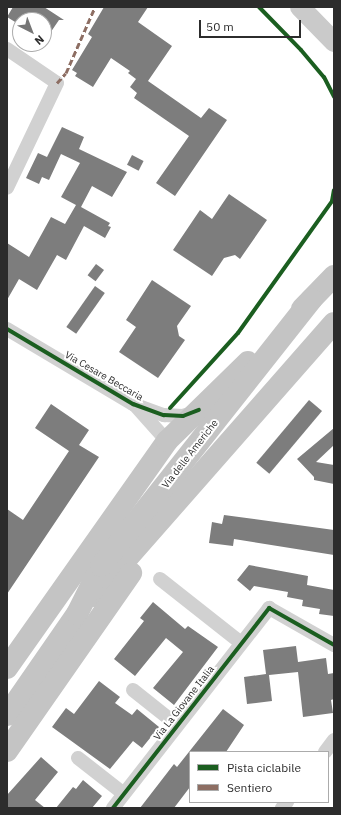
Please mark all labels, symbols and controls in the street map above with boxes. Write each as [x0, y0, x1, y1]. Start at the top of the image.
north arrow [12, 12, 52, 52]
scale bar [201, 12, 303, 38]
text: 50 m [206, 19, 234, 34]
text: N [32, 32, 47, 48]
street label: Via Cesare Beccaria [63, 349, 145, 403]
street label: Via delle Americhe [159, 417, 221, 491]
street label: Via La Giovane Italia [151, 663, 217, 743]
legend [189, 751, 329, 803]
text: Pista ciclabile [227, 760, 301, 775]
text: Sentiero [227, 780, 272, 795]

